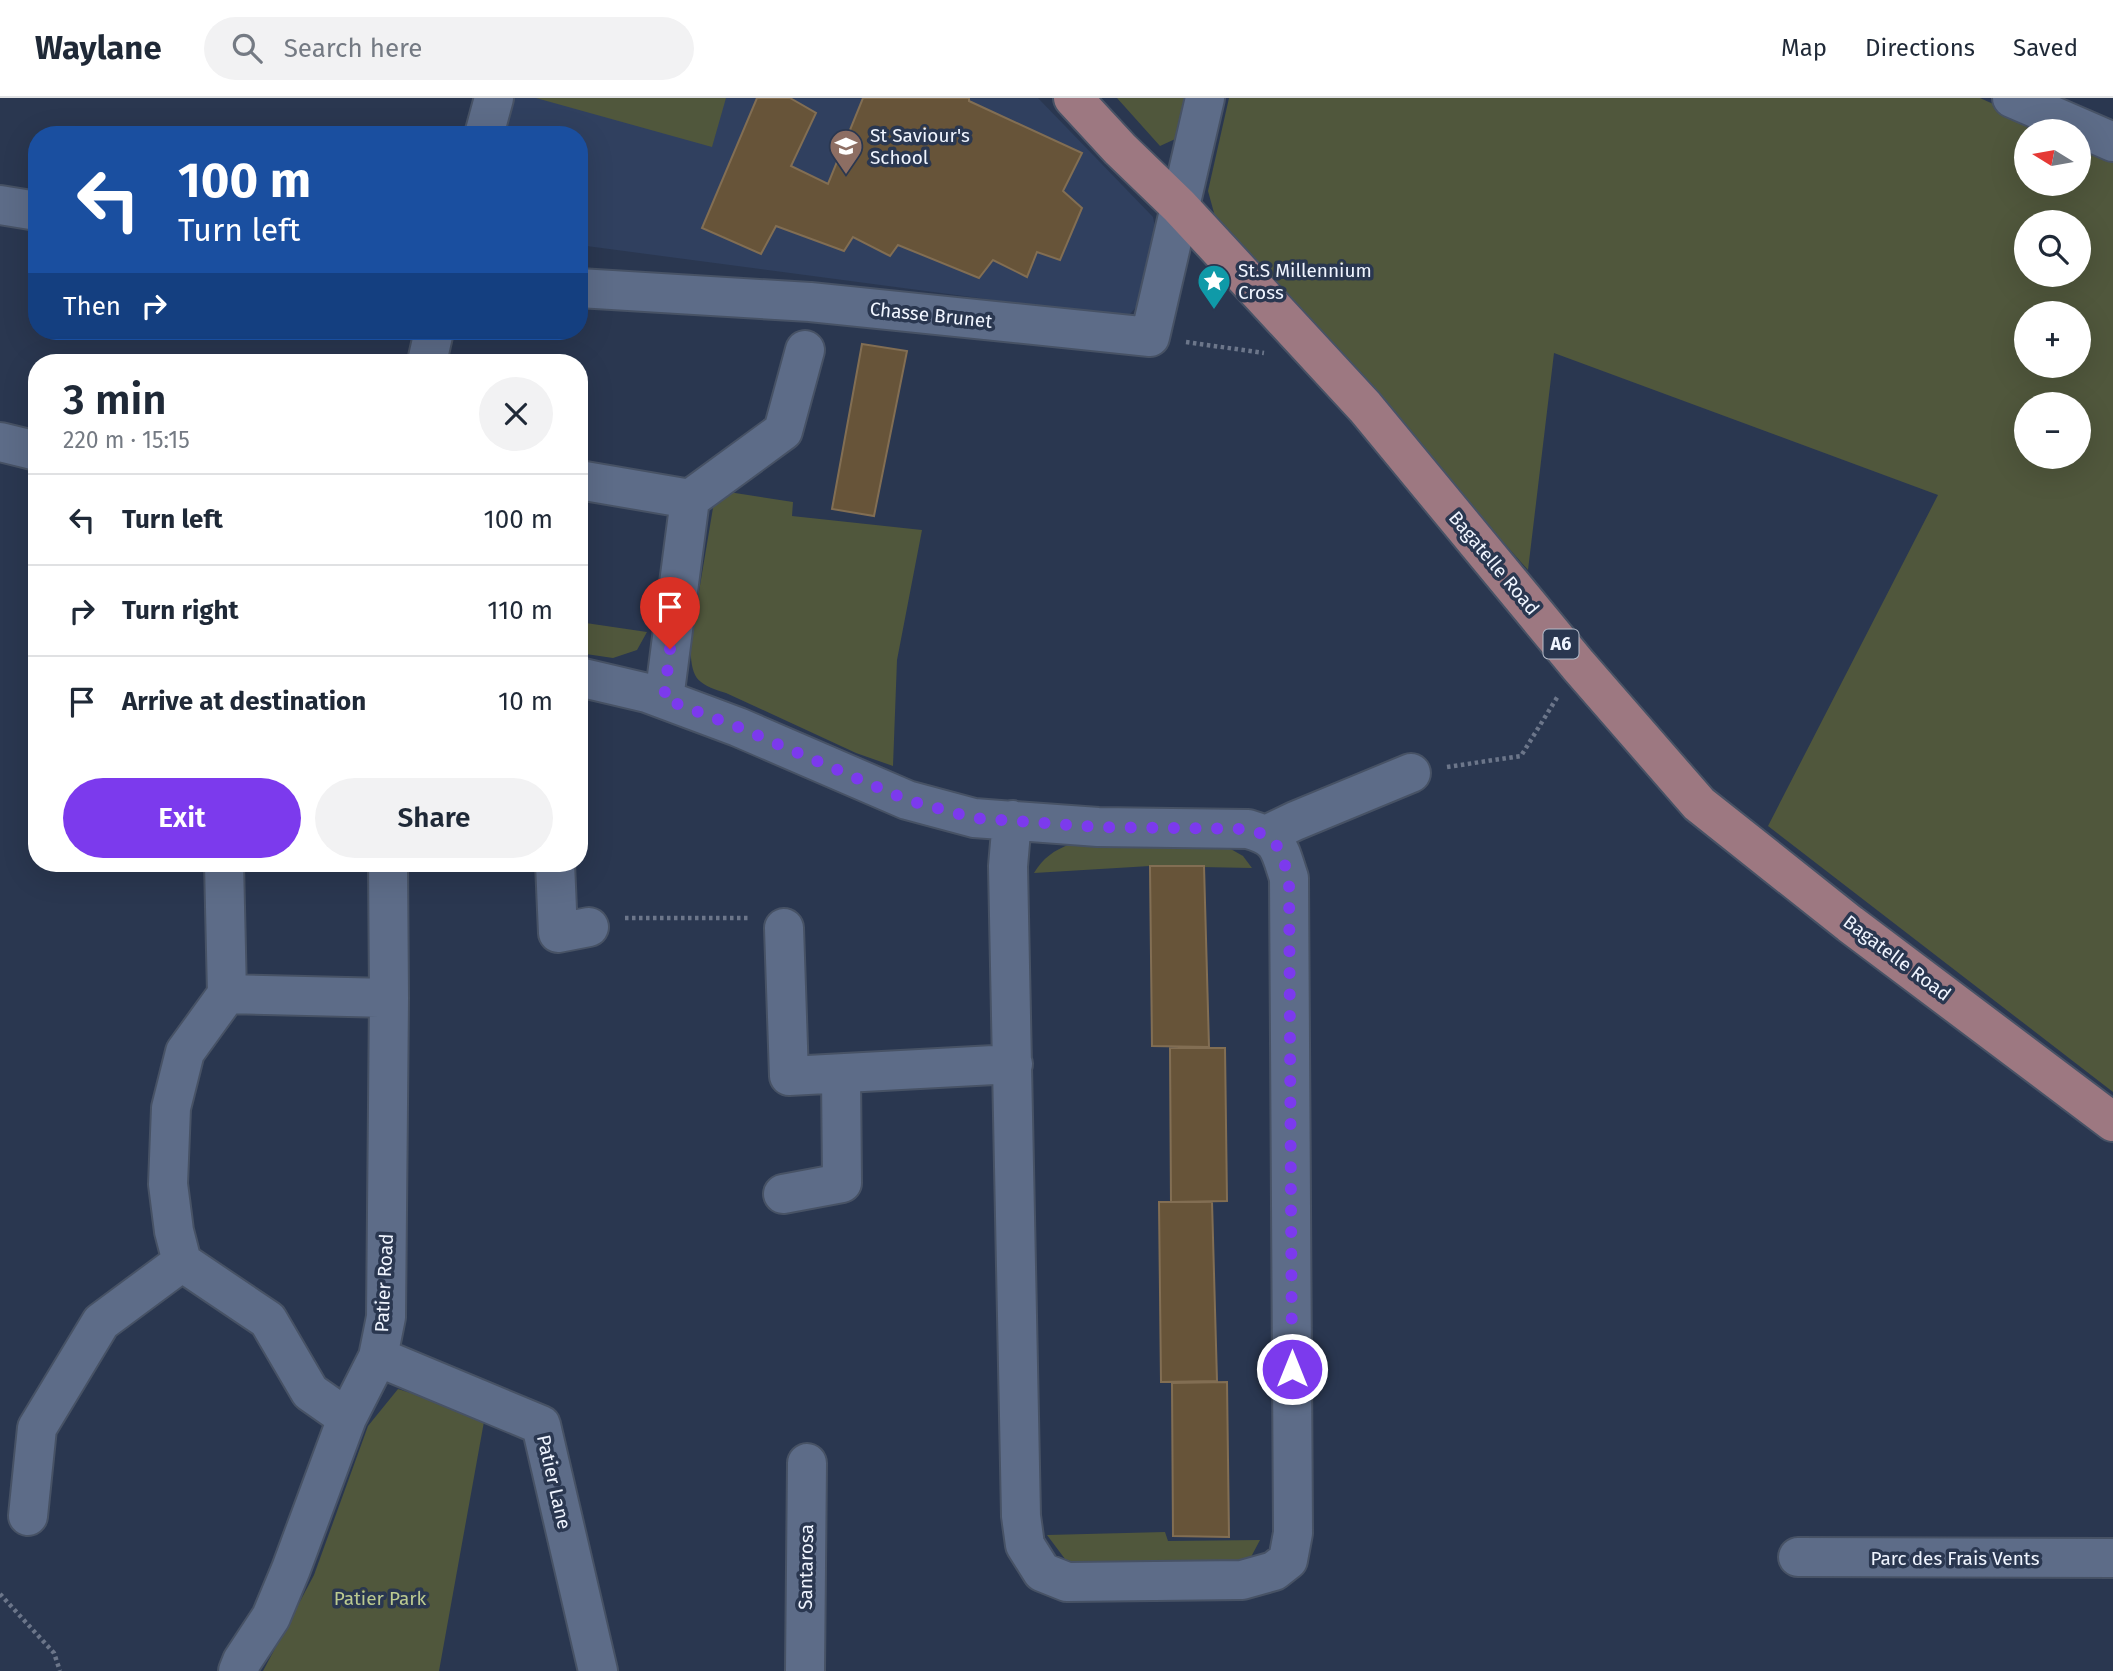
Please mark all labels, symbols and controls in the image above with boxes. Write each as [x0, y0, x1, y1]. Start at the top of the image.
search box [204, 17, 694, 80]
text: Waylane [35, 28, 162, 68]
icon: search [228, 29, 266, 67]
text: Search here [284, 33, 423, 64]
text: Map [1781, 34, 1827, 62]
text: Directions [1865, 34, 1975, 62]
text: Saved [2013, 34, 2078, 62]
north arrow [2014, 119, 2091, 196]
map controls [2014, 119, 2091, 469]
place label: St Saviour's School [870, 124, 970, 169]
school or university icon: St Saviour's School [827, 127, 865, 176]
text: 100 m [178, 151, 311, 210]
icon: left [63, 154, 154, 245]
button: search [2014, 210, 2091, 287]
text: Turn left [178, 211, 300, 249]
place label: St.S Millennium Cross [1238, 259, 1372, 304]
place icon: St.S Millennium Cross [1195, 262, 1233, 311]
icon: right [135, 287, 173, 325]
text: Then [63, 291, 121, 322]
street label: Chasse Brunet [869, 297, 993, 333]
button: + [2014, 301, 2091, 378]
text: 3 min [63, 375, 167, 425]
button: close [479, 377, 553, 451]
button: − [2014, 392, 2091, 469]
text: 220 m · 15:15 [63, 426, 190, 454]
icon: left [63, 501, 101, 539]
text: Turn left [122, 504, 223, 535]
text: 100 m [484, 504, 553, 535]
street label: Bagatelle Road [1444, 506, 1544, 620]
pin [640, 577, 700, 649]
icon: arrive [651, 588, 689, 626]
icon: right [63, 592, 101, 630]
text: Turn right [122, 595, 239, 626]
text: 110 m [487, 595, 553, 626]
road number: A6 [1544, 630, 1578, 658]
icon: arrive [63, 683, 101, 721]
text: Arrive at destination [122, 686, 366, 717]
text: 10 m [498, 686, 553, 717]
button: Exit [63, 778, 301, 858]
button: Share [315, 778, 553, 858]
street label: Bagatelle Road [1839, 910, 1955, 1006]
street label: Patier Road [370, 1233, 398, 1333]
position arrow [1255, 1332, 1329, 1406]
street label: Patier Lane [532, 1432, 576, 1532]
street label: Santarosa [794, 1524, 818, 1610]
street label: Parc des Frais Vents [1870, 1547, 2040, 1570]
park label: Patier Park [334, 1587, 427, 1610]

